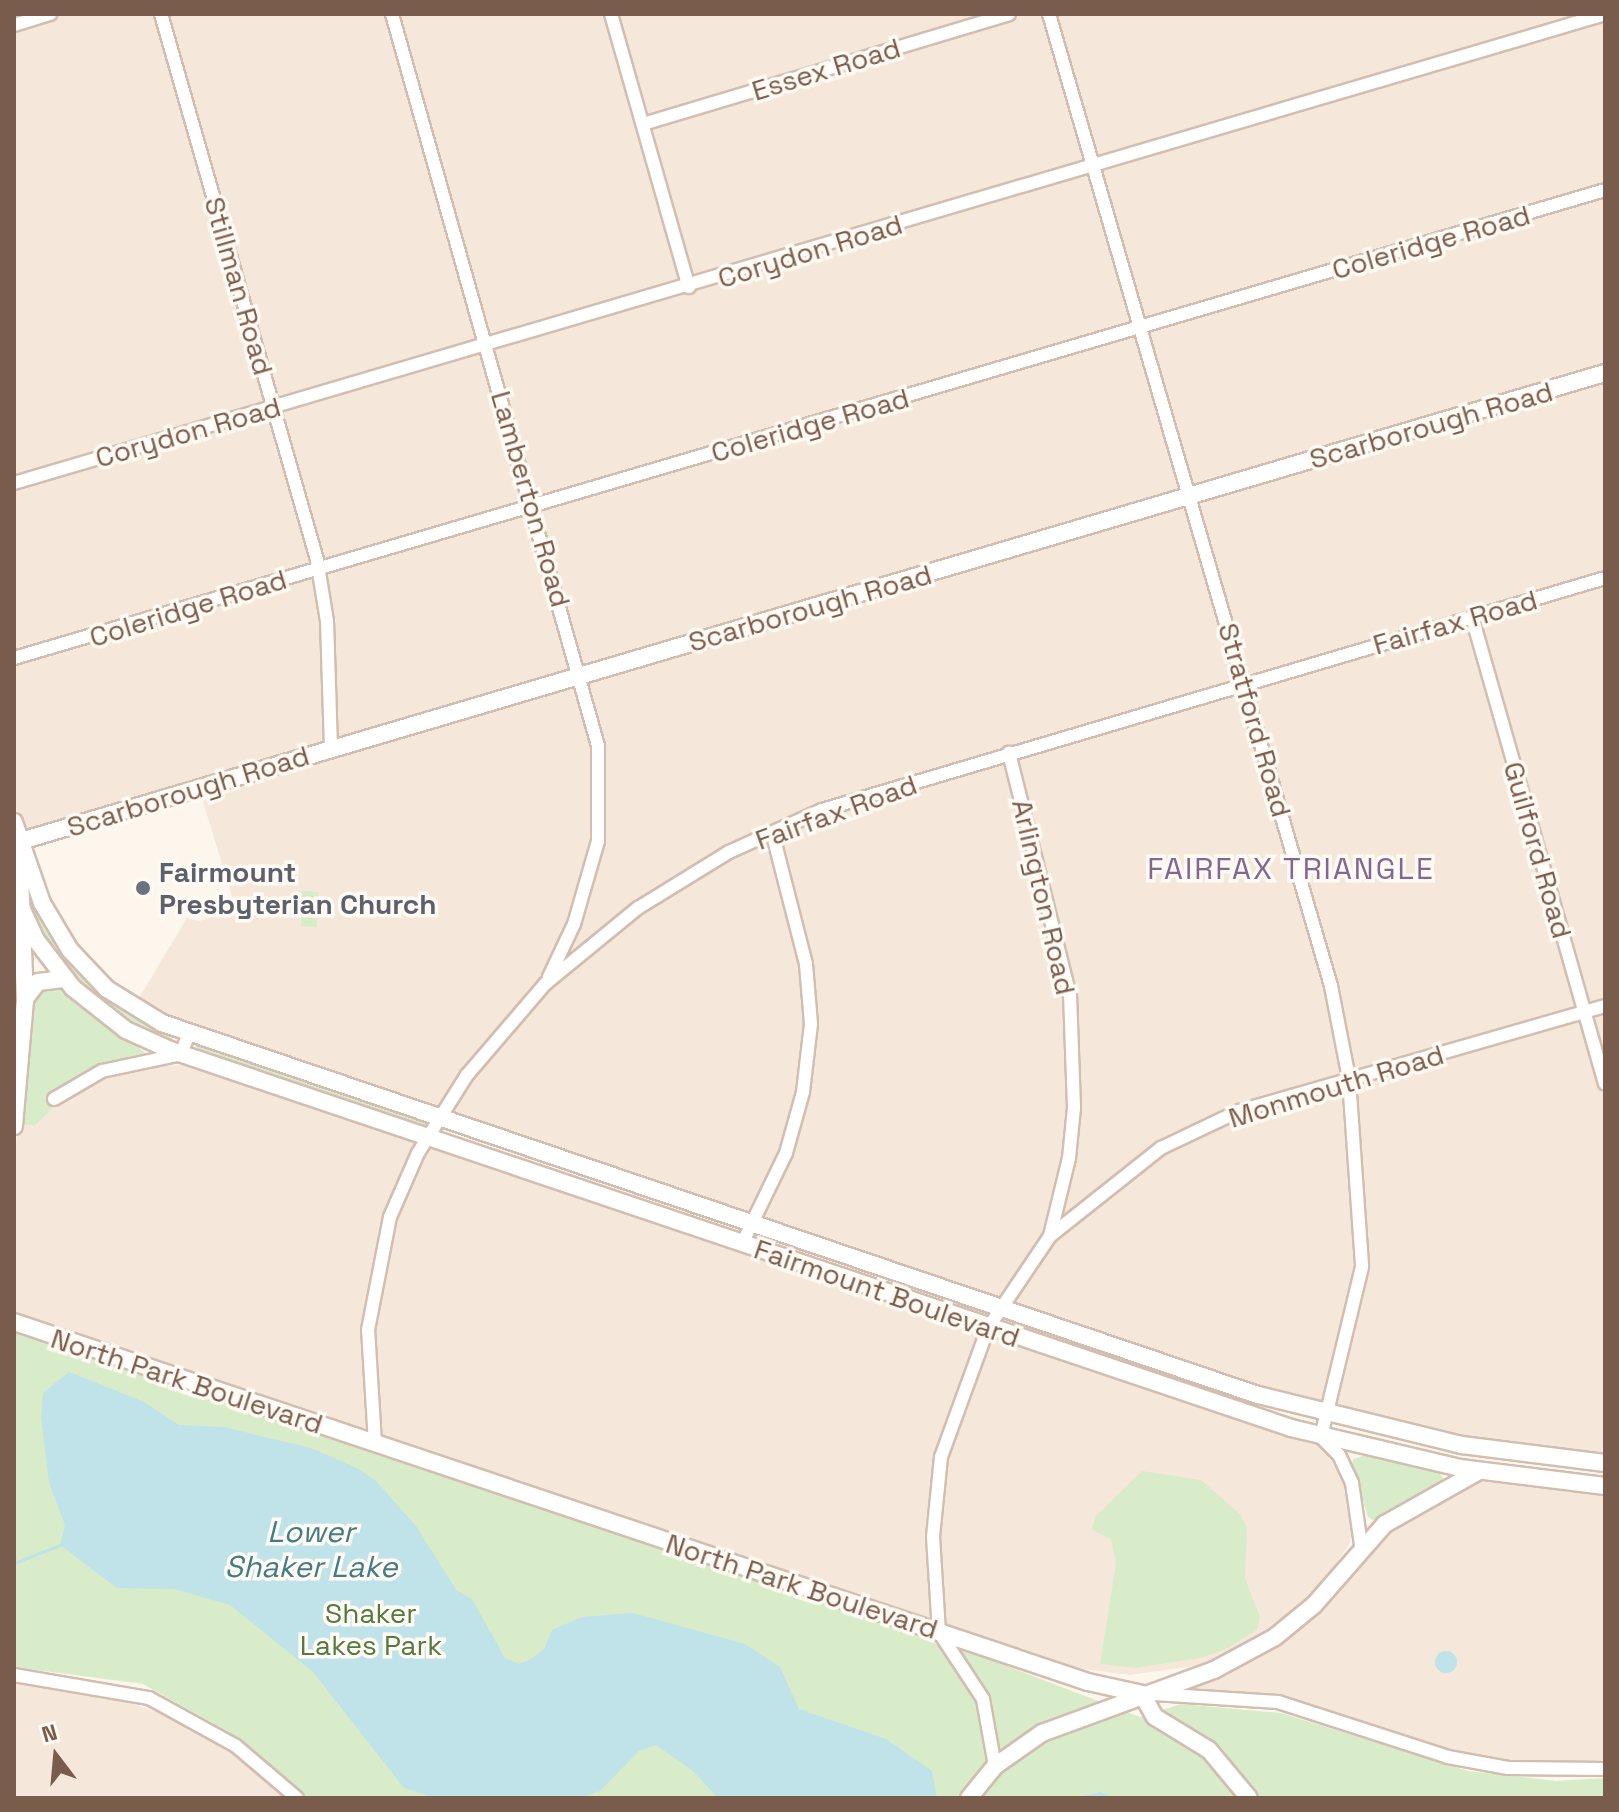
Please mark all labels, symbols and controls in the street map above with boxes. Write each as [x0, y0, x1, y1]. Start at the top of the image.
street label: Essex Road [748, 31, 904, 107]
street label: Stillman Road [198, 193, 280, 379]
street label: Coleridge Road [1328, 198, 1534, 286]
street label: Corydon Road [714, 207, 906, 295]
street label: Scarborough Road [1306, 374, 1556, 476]
street label: Coleridge Road [707, 381, 913, 469]
street label: Lamberton Road [484, 387, 578, 611]
street label: Corydon Road [91, 389, 285, 475]
street label: Scarborough Road [685, 557, 935, 659]
street label: Coleridge Road [85, 562, 291, 654]
street label: Fairfax Road [1369, 583, 1541, 661]
street label: Stratford Road [1211, 619, 1299, 821]
street label: Scarborough Road [63, 738, 313, 844]
street label: Guilford Road [1497, 758, 1579, 942]
street label: Fairfax Road [751, 767, 921, 857]
street label: Arlington Road [1005, 796, 1083, 998]
district label: FAIRFAX TRIANGLE [1147, 851, 1435, 887]
place label: Fairmount Presbyterian Church [159, 855, 436, 921]
marker: Fairmount Presbyterian Church [134, 879, 152, 897]
street label: Monmouth Road [1224, 1037, 1448, 1135]
street label: Fairmount Boulevard [750, 1232, 1024, 1354]
street label: North Park Boulevard [47, 1321, 327, 1441]
water label: Lower Shaker Lake [225, 1514, 397, 1584]
street label: North Park Boulevard [662, 1526, 942, 1646]
park label: Shaker Lakes Park [300, 1596, 442, 1662]
north arrow [16, 1716, 96, 1796]
text: N [38, 1717, 60, 1748]

